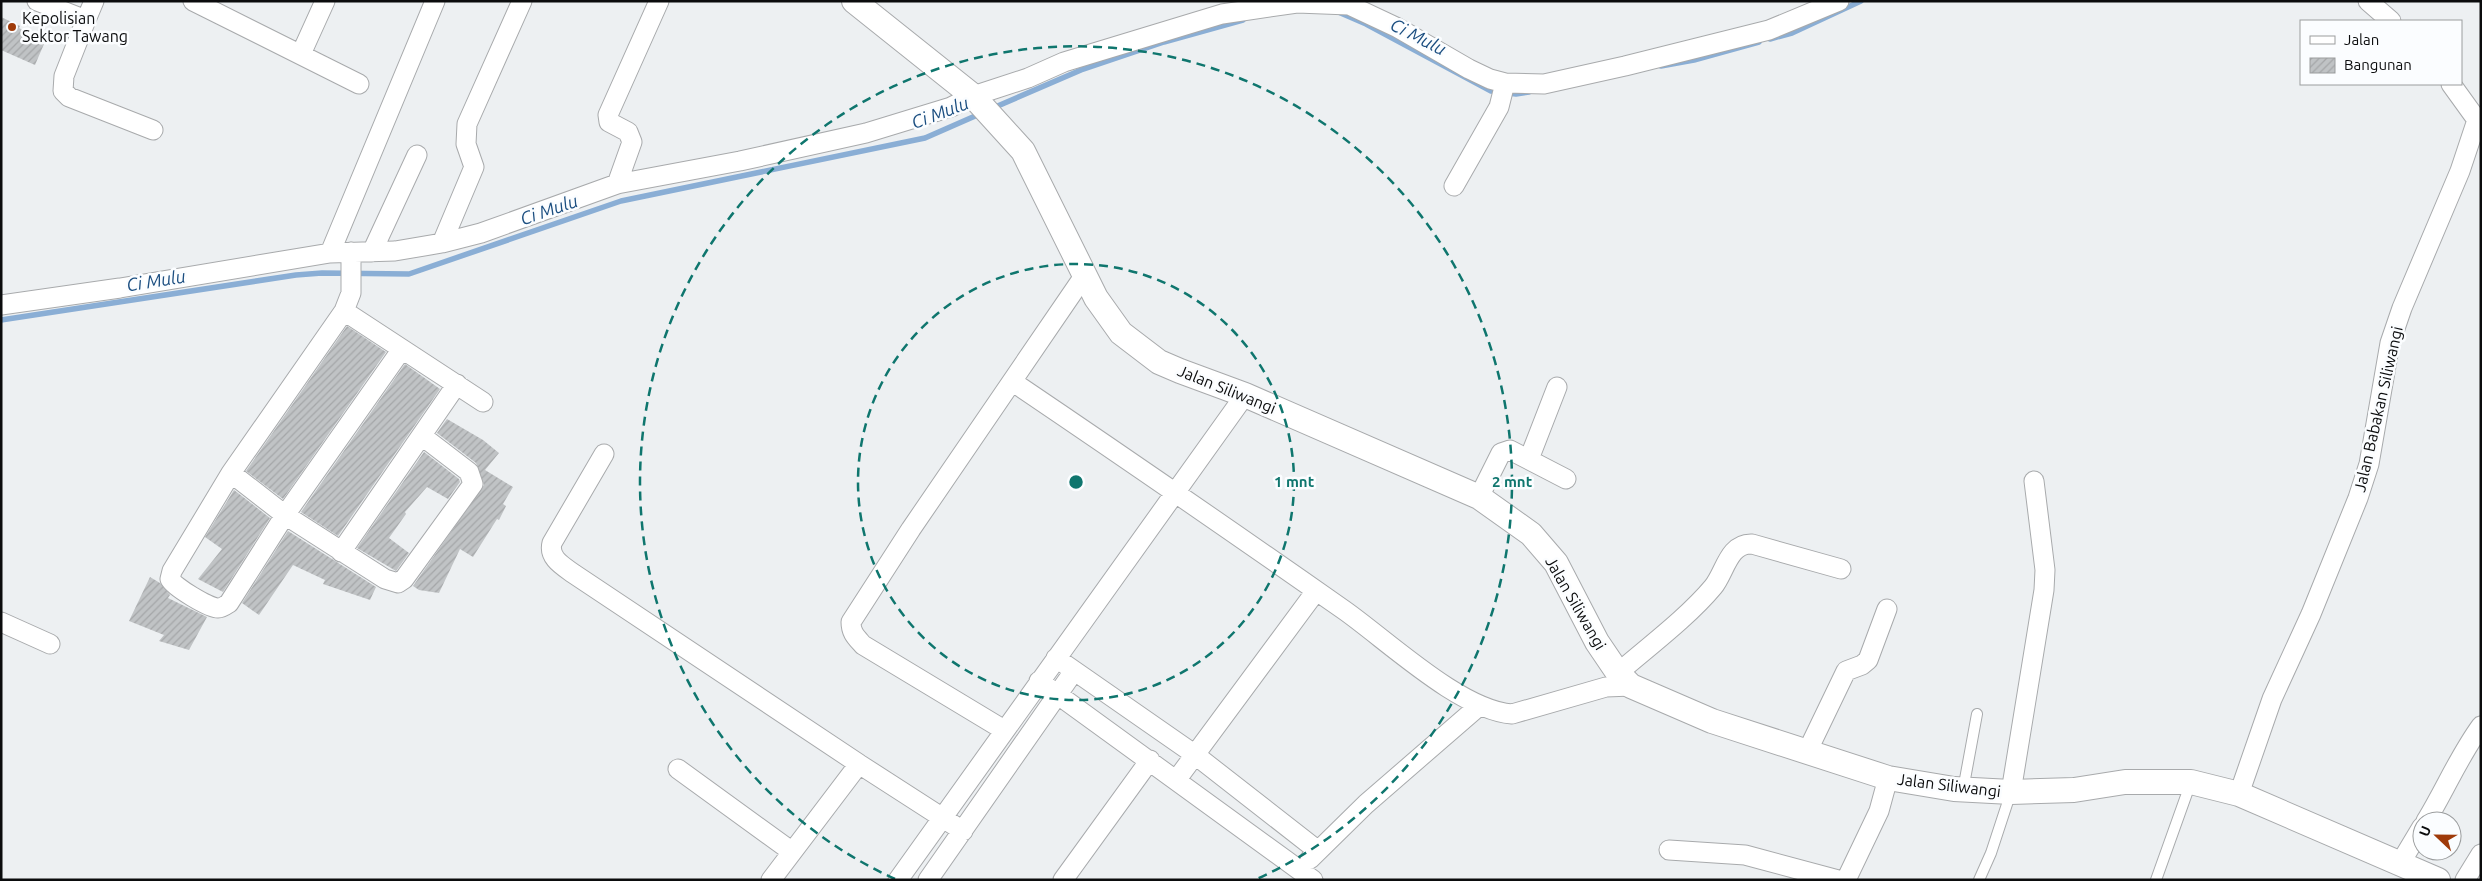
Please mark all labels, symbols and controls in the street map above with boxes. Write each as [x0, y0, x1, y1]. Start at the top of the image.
place label: Kepolisian Sektor Tawang [22, 9, 128, 45]
water label: Ci Mulu [1387, 14, 1450, 59]
legend [2300, 20, 2462, 85]
marker: Kepolisian Sektor Tawang [6, 21, 18, 33]
text: Jalan [2344, 31, 2379, 48]
text: Bangunan [2344, 56, 2412, 73]
water label: Ci Mulu [908, 92, 971, 132]
water label: Ci Mulu [517, 190, 580, 228]
water label: Ci Mulu [125, 265, 187, 295]
street label: Jalan Babakan Siliwangi [2350, 324, 2406, 494]
street label: Jalan Siliwangi [1175, 361, 1279, 417]
centre of rings [1067, 473, 1085, 491]
text: 1 mnt [1274, 473, 1315, 490]
text: 2 mnt [1492, 473, 1533, 490]
street label: Jalan Siliwangi [1542, 553, 1610, 653]
street label: Jalan Siliwangi [1896, 770, 2002, 800]
north arrow [2412, 811, 2462, 861]
text: U [2416, 824, 2434, 839]

